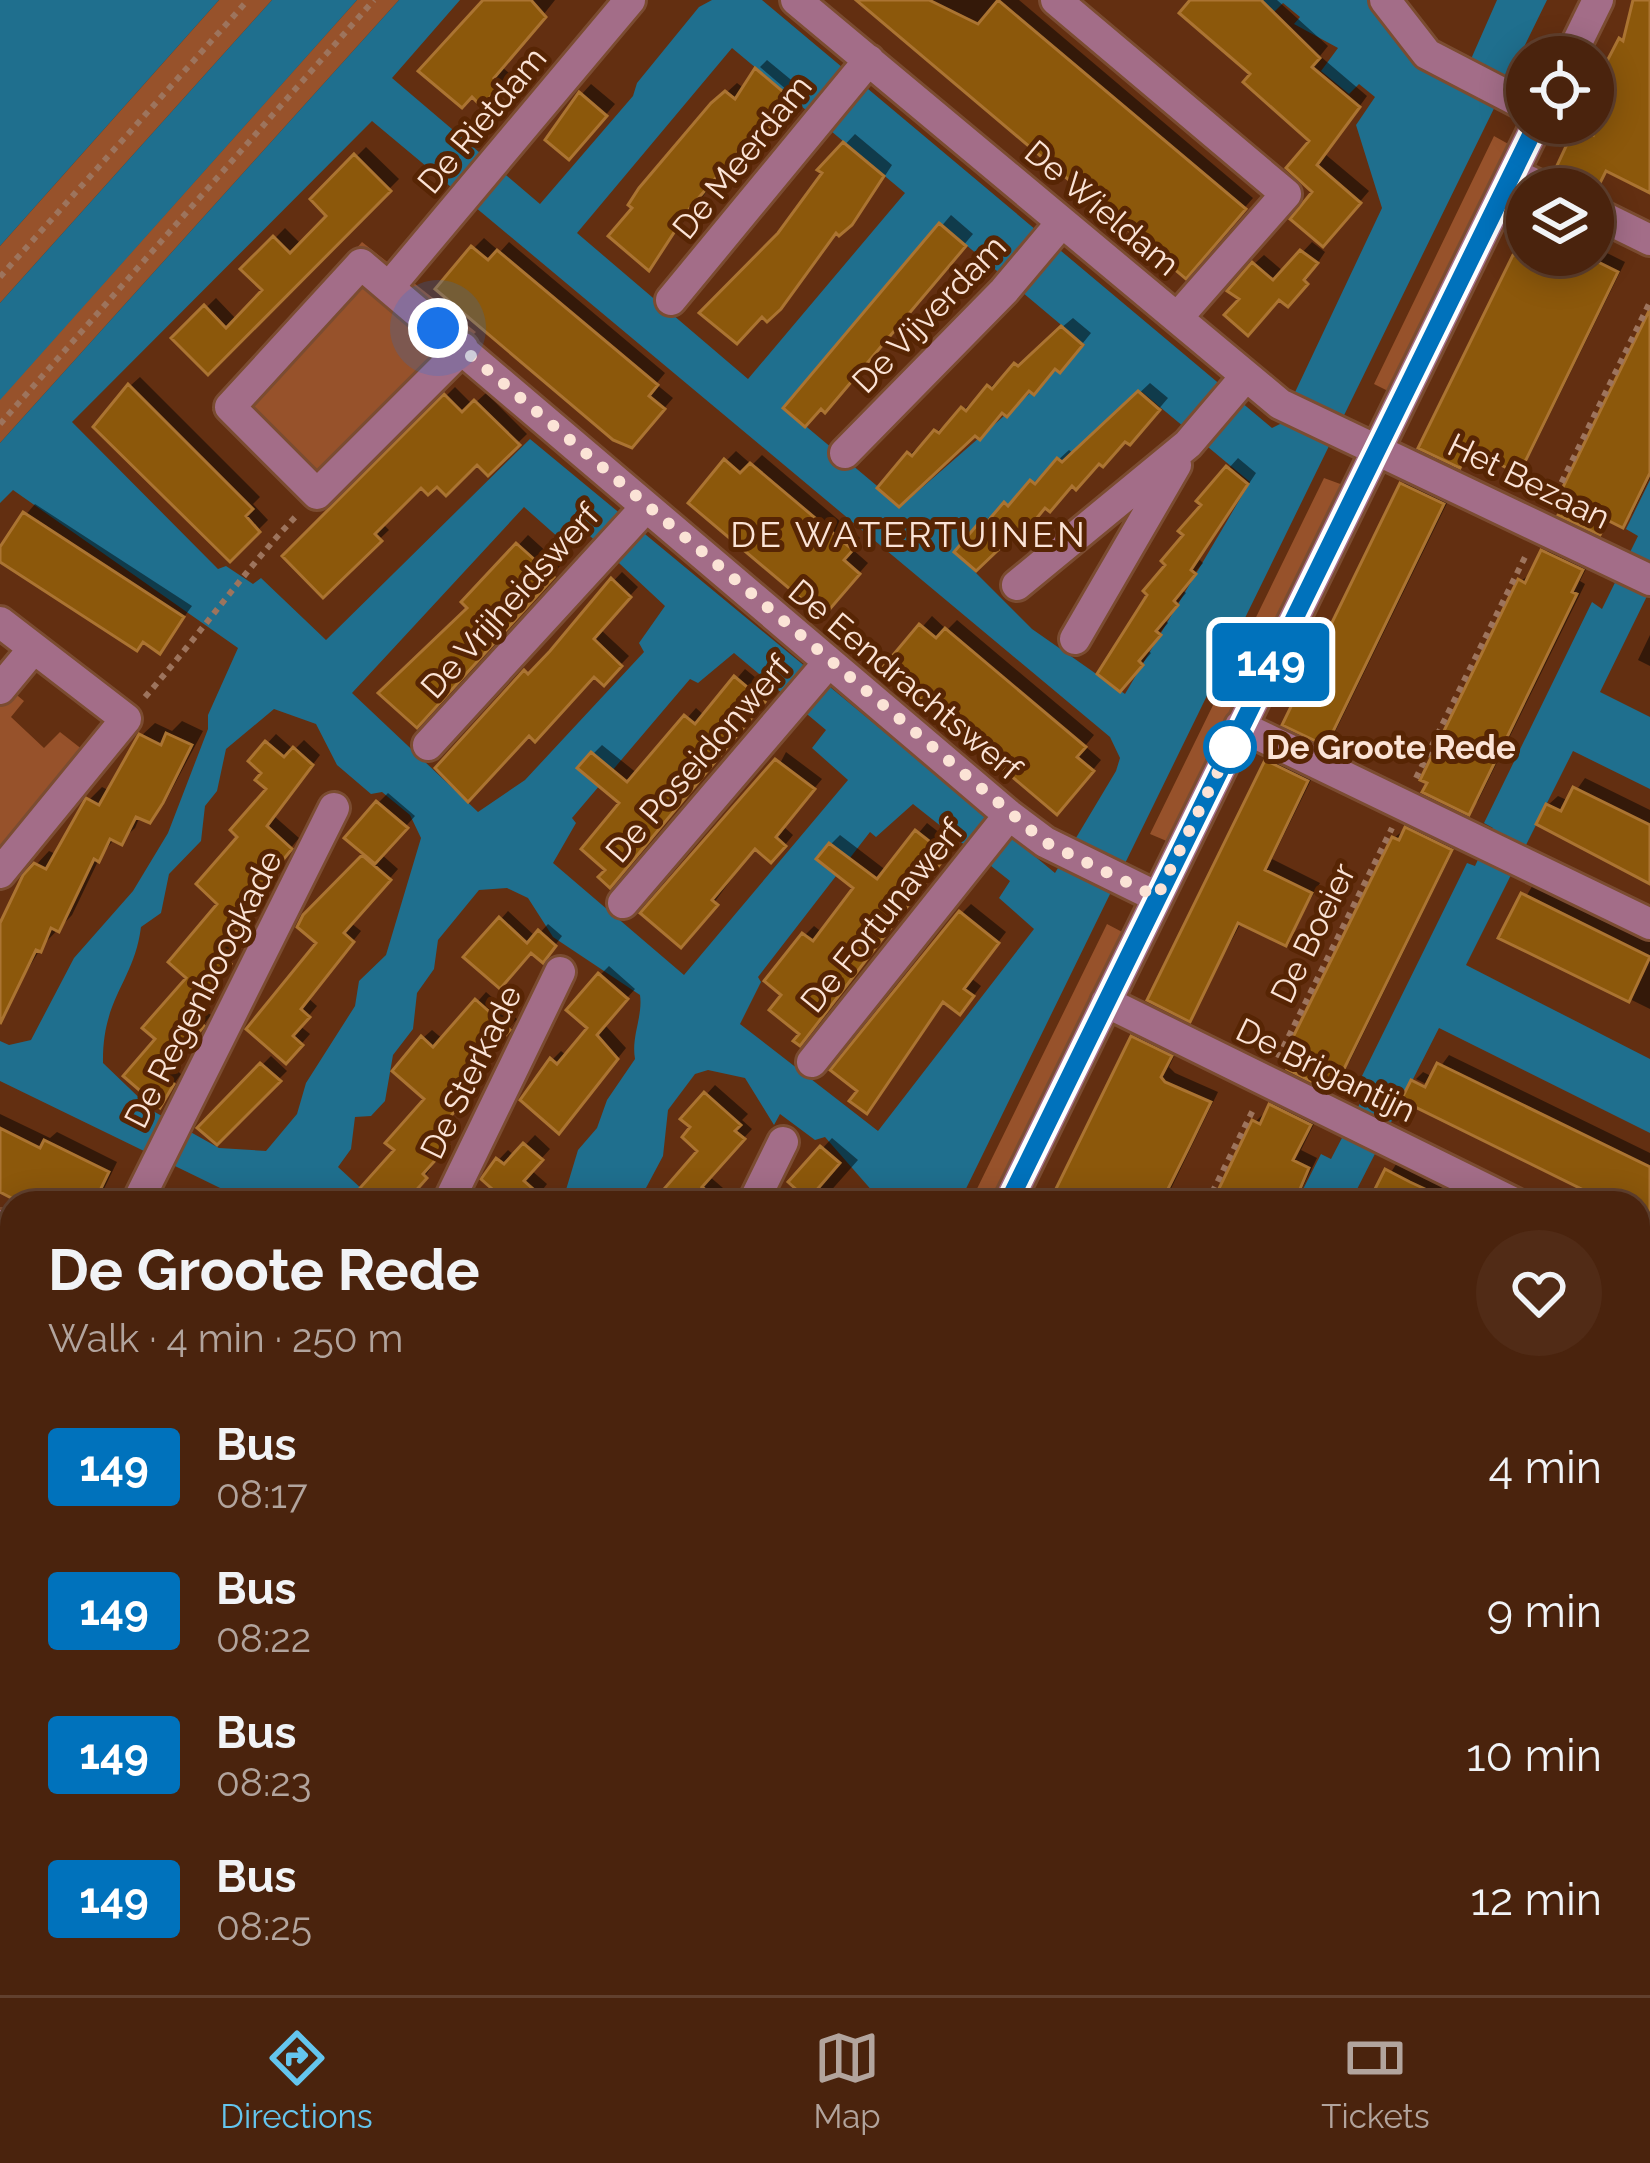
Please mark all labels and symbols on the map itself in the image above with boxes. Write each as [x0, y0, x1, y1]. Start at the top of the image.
street label: De Rietdam [410, 39, 554, 201]
street label: De Meerdam [664, 67, 820, 247]
street label: De Wieldam [1017, 132, 1187, 284]
street label: De Vijverdam [844, 227, 1014, 401]
your location [408, 298, 468, 358]
street label: Het Bezaan [1442, 425, 1616, 537]
street label: De Vrijheidswerf [413, 495, 608, 706]
district label: DE WATERTUINEN [730, 513, 1088, 555]
street label: De Eendrachtswerf [781, 571, 1030, 789]
line badge: 149 [1202, 623, 1340, 701]
street label: De Poseidonwerf [598, 647, 799, 870]
marker: De Groote Rede [1205, 722, 1255, 772]
place label: De Groote Rede [1266, 728, 1516, 767]
street label: De Fortunawerf [792, 811, 972, 1020]
street label: De Regenboogkade [116, 844, 290, 1134]
street label: De Boeier [1262, 856, 1364, 1009]
street label: De Sterkade [412, 979, 530, 1165]
street label: De Brigantijn [1230, 1010, 1422, 1130]

